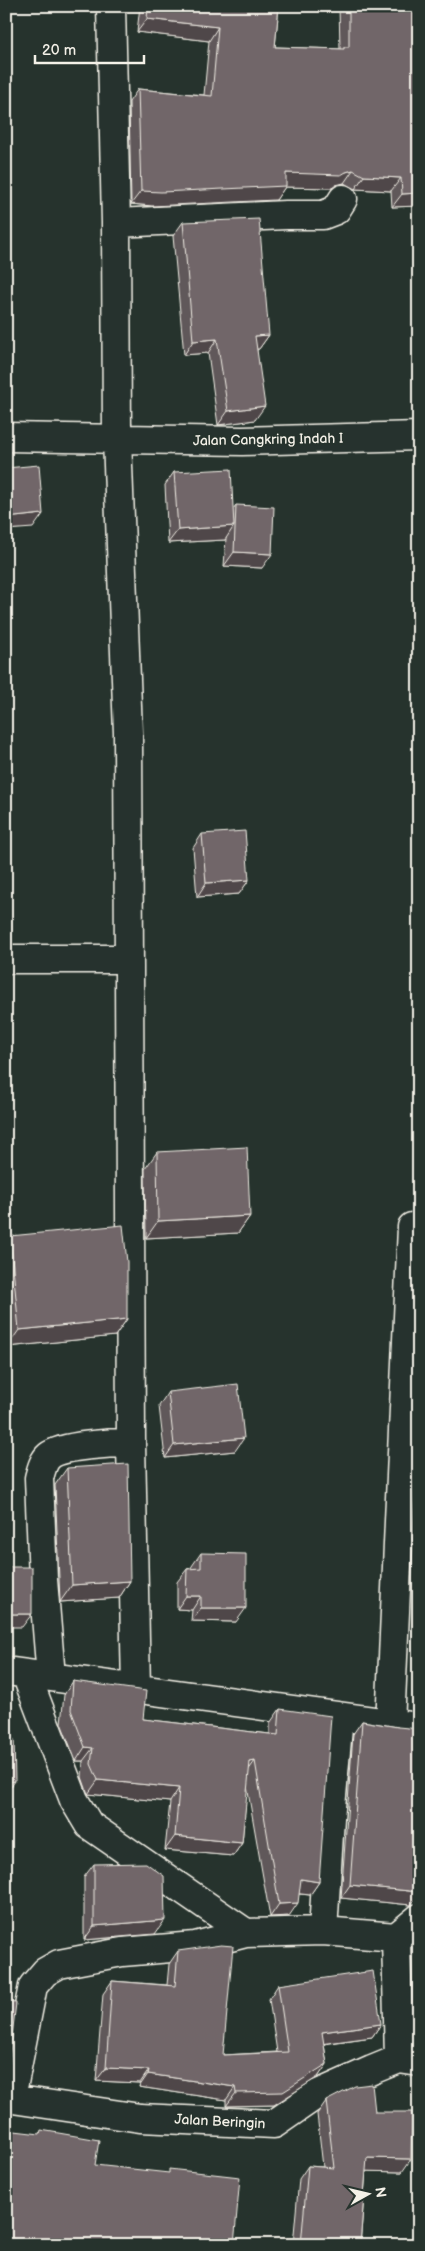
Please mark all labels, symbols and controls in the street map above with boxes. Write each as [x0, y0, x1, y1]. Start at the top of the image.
scale bar [35, 32, 144, 64]
text: 20 m [42, 41, 76, 60]
street label: Jalan Cangkring Indah I [193, 430, 343, 449]
street label: Jalan Beringin [174, 2111, 266, 2132]
north arrow [342, 2168, 392, 2218]
text: N [371, 2186, 390, 2199]

